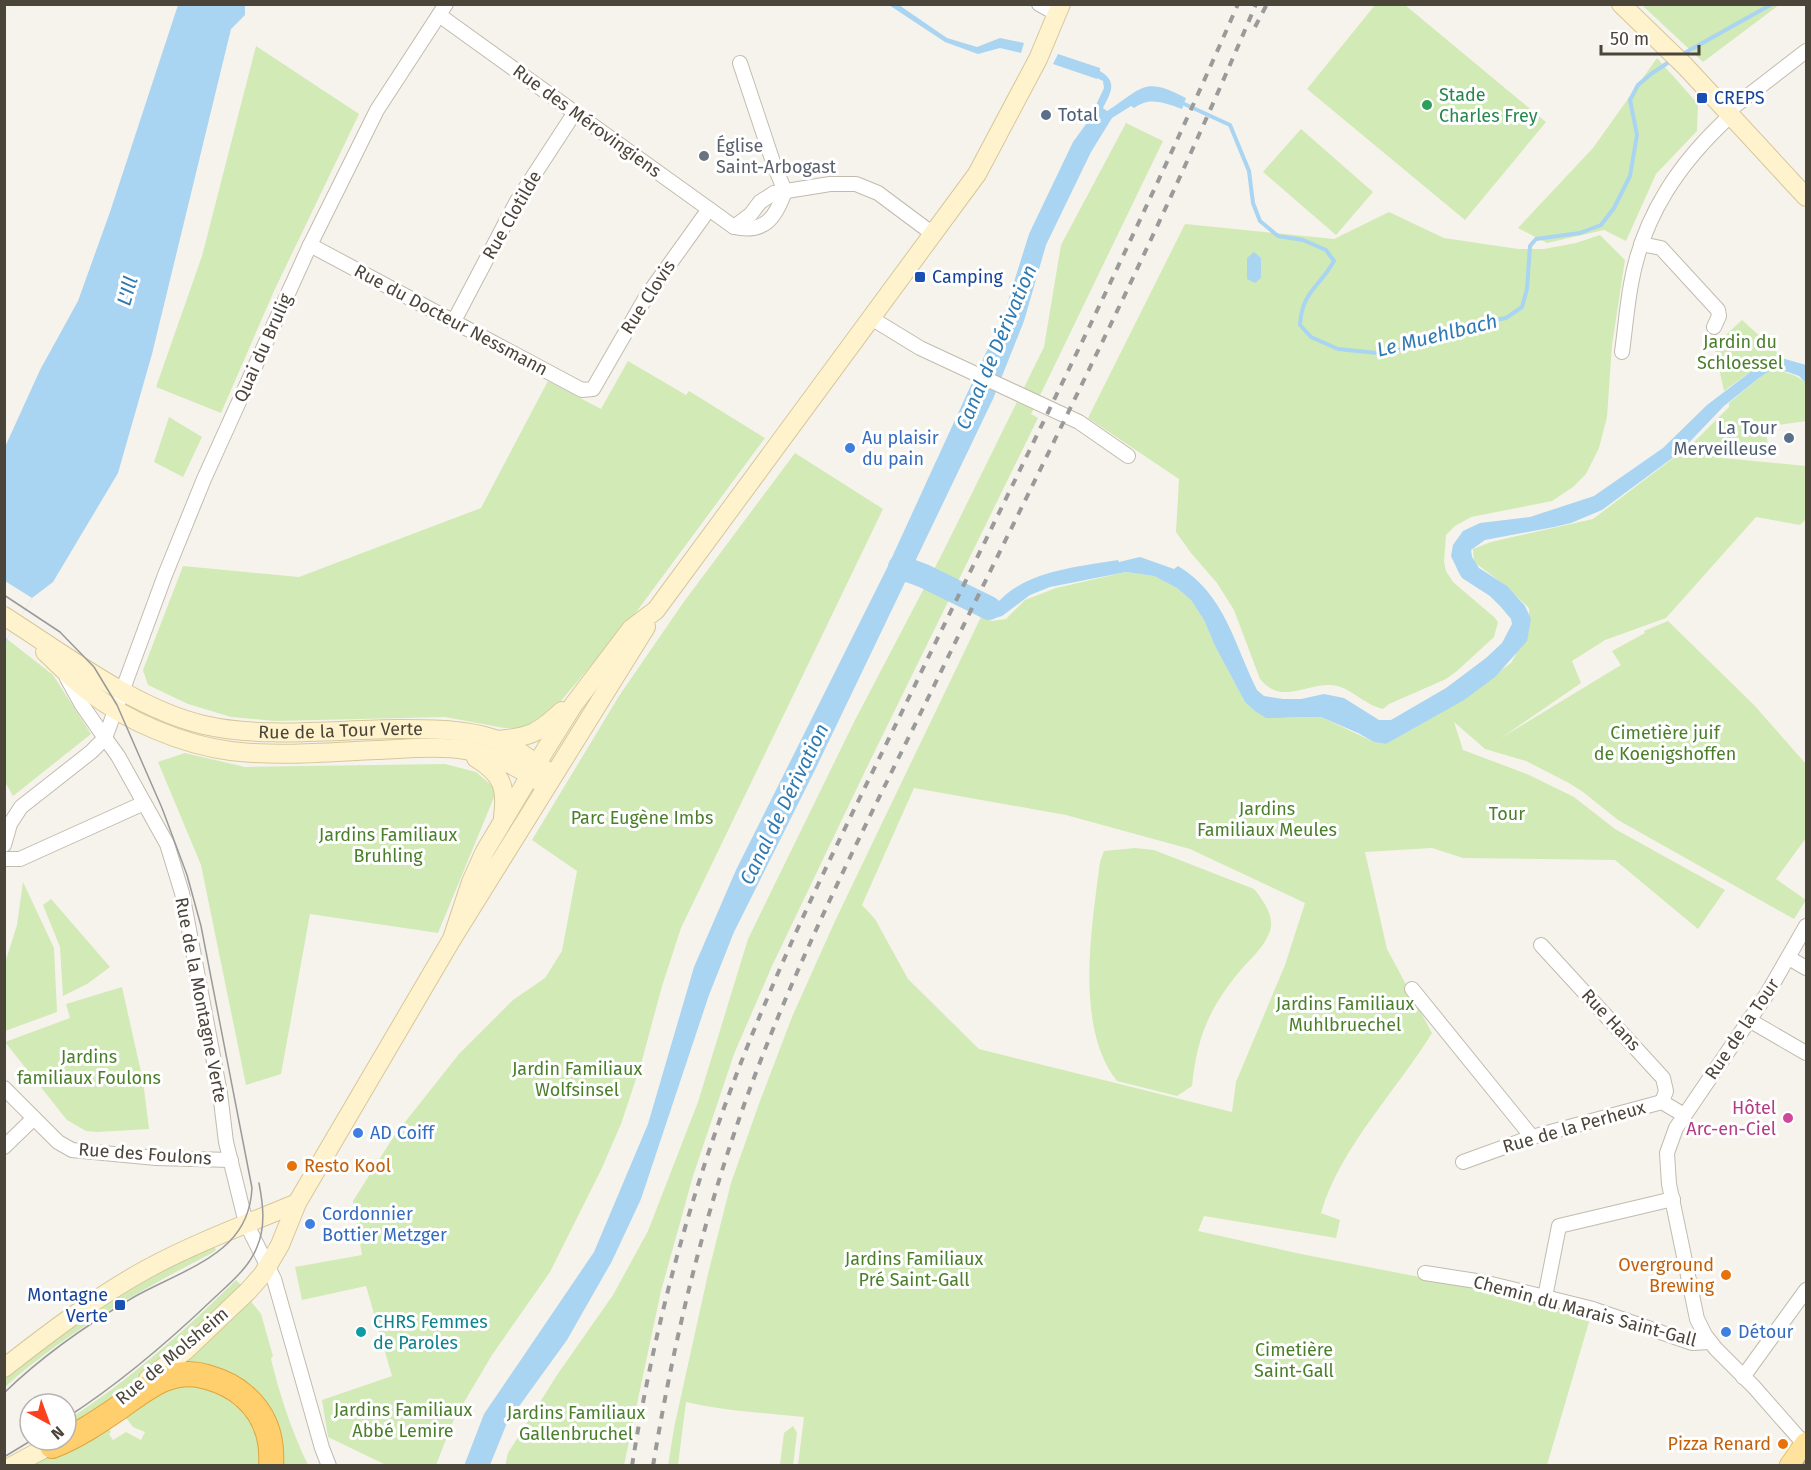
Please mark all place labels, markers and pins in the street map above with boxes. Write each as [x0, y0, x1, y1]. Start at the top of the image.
place label: Stade Charles Frey [1439, 84, 1538, 127]
place label: CREPS [1714, 87, 1765, 109]
marker: CREPS [1695, 91, 1709, 105]
marker: Stade Charles Frey [1420, 98, 1434, 112]
place label: Total [1058, 104, 1098, 126]
marker: Total [1039, 108, 1053, 122]
place label: Église Saint-Arbogast [716, 134, 837, 178]
marker: Église Saint-Arbogast [697, 149, 711, 163]
place label: Camping [932, 266, 1003, 288]
marker: Camping [913, 270, 927, 284]
place label: La Tour Merveilleuse [1674, 417, 1777, 460]
place label: Au plaisir du pain [862, 427, 939, 470]
marker: La Tour Merveilleuse [1782, 431, 1796, 445]
marker: Au plaisir du pain [843, 441, 857, 455]
place label: Hôtel Arc-en-Ciel [1686, 1097, 1776, 1140]
marker: Hôtel Arc-en-Ciel [1781, 1111, 1795, 1125]
place label: AD Coiff [370, 1122, 436, 1144]
marker: AD Coiff [351, 1126, 365, 1140]
place label: Resto Kool [304, 1155, 391, 1177]
marker: Resto Kool [285, 1159, 299, 1173]
place label: Cordonnier Bottier Metzger [322, 1203, 447, 1246]
marker: Cordonnier Bottier Metzger [303, 1217, 317, 1231]
place label: Overground Brewing [1618, 1254, 1715, 1297]
marker: Overground Brewing [1719, 1268, 1733, 1282]
place label: Montagne Verte [27, 1284, 108, 1327]
marker: Montagne Verte [113, 1298, 127, 1312]
place label: CHRS Femmes de Paroles [373, 1311, 488, 1354]
place label: Détour [1738, 1321, 1794, 1343]
marker: CHRS Femmes de Paroles [354, 1325, 368, 1339]
marker: Détour [1719, 1325, 1733, 1339]
place label: Pizza Renard [1668, 1433, 1771, 1455]
marker: Pizza Renard [1776, 1437, 1790, 1451]

